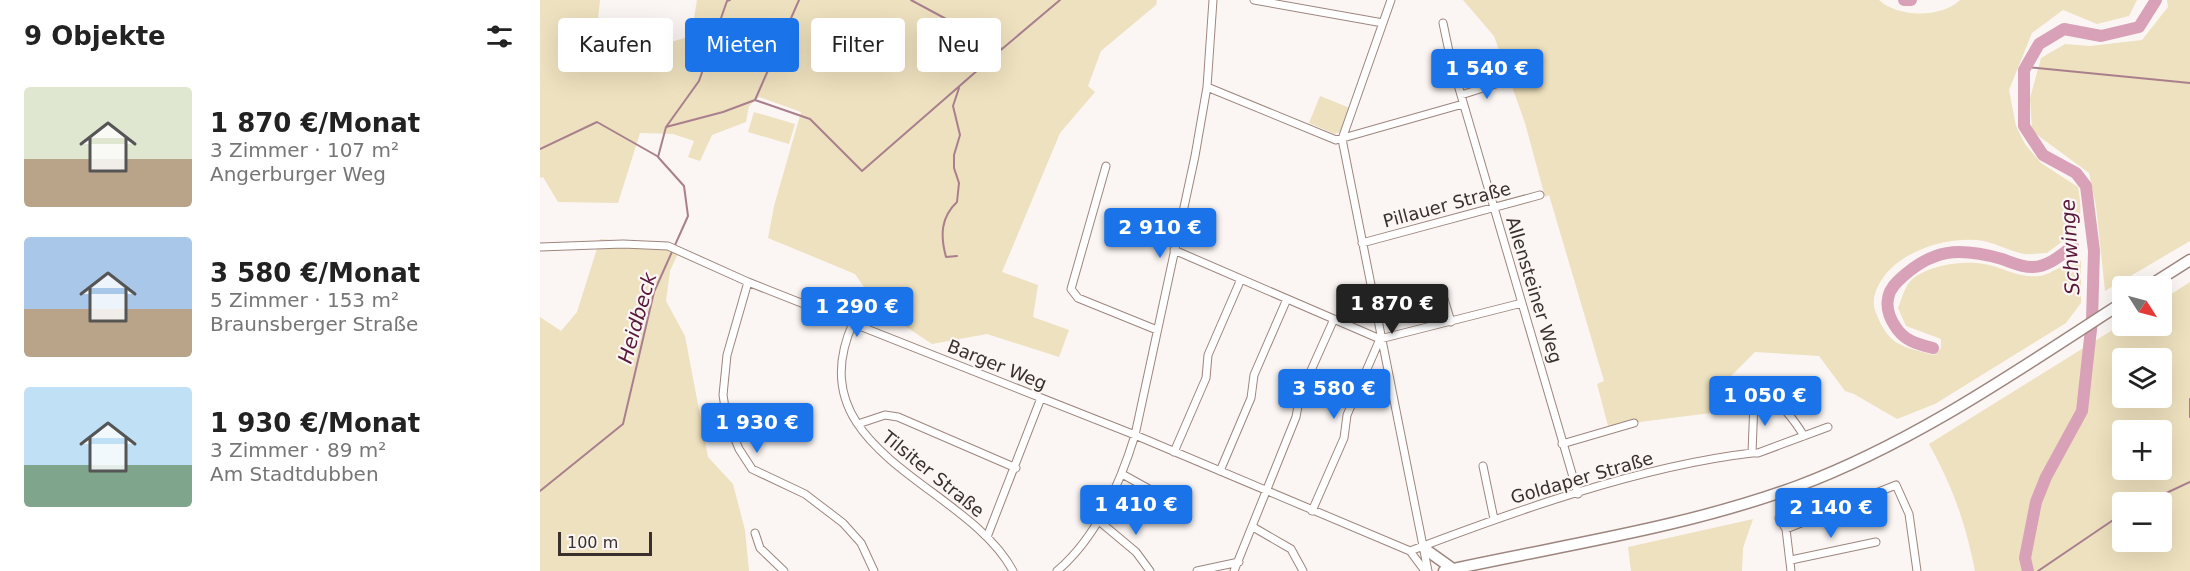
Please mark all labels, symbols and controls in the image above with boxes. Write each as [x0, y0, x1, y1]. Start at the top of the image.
chip: Kaufen [558, 18, 673, 72]
chip: Mieten [685, 18, 799, 72]
chip: Filter [811, 18, 905, 72]
chip: Neu [917, 18, 1001, 72]
icon: filters [483, 20, 516, 53]
text: 9 Objekte [24, 21, 166, 51]
pin: 1 540 € [1432, 49, 1542, 100]
text: 1 540 € [1445, 56, 1529, 80]
text: 1 870 €/Monat [210, 108, 420, 138]
icon: home [72, 111, 144, 183]
text: 3 Zimmer · 107 m² [210, 138, 399, 162]
text: Angerburger Weg [210, 162, 386, 186]
street label: Pillauer Straße [1381, 177, 1513, 232]
water label: Schwinge [2056, 198, 2084, 296]
pin: 2 910 € [1105, 208, 1215, 259]
street label: Allensteiner Weg [1502, 214, 1567, 366]
text: 2 910 € [1118, 215, 1202, 239]
text: 3 580 €/Monat [210, 258, 420, 288]
icon: home [72, 261, 144, 333]
water label: Heidbeck [613, 269, 662, 366]
north arrow [2112, 276, 2172, 336]
map controls [2112, 276, 2172, 552]
pin: 1 870 € [1337, 284, 1447, 335]
pin: 1 290 € [802, 287, 912, 338]
text: 5 Zimmer · 153 m² [210, 288, 399, 312]
text: 1 870 € [1350, 291, 1434, 315]
text: 1 290 € [815, 294, 899, 318]
text: Braunsberger Straße [210, 312, 418, 336]
street label: Barger Weg [944, 335, 1050, 394]
button: layers [2112, 348, 2172, 408]
pin: 3 580 € [1279, 369, 1389, 420]
text: 3 580 € [1292, 376, 1376, 400]
pin: 1 050 € [1710, 376, 1820, 427]
text: 1 050 € [1723, 383, 1807, 407]
pin: 1 930 € [702, 403, 812, 454]
text: 1 930 €/Monat [210, 408, 420, 438]
text: 1 930 € [715, 410, 799, 434]
icon: home [72, 411, 144, 483]
button: + [2112, 420, 2172, 480]
street label: Tilsiter Straße [877, 425, 989, 521]
text: 3 Zimmer · 89 m² [210, 438, 386, 462]
street label: Goldaper Straße [1508, 447, 1656, 508]
text: Am Stadtdubben [210, 462, 379, 486]
pin: 1 410 € [1081, 485, 1191, 536]
pin: 2 140 € [1776, 488, 1886, 539]
text: 1 410 € [1094, 492, 1178, 516]
button: − [2112, 492, 2172, 552]
text: 2 140 € [1789, 495, 1873, 519]
scale bar [558, 529, 652, 556]
text: 100 m [567, 533, 618, 552]

